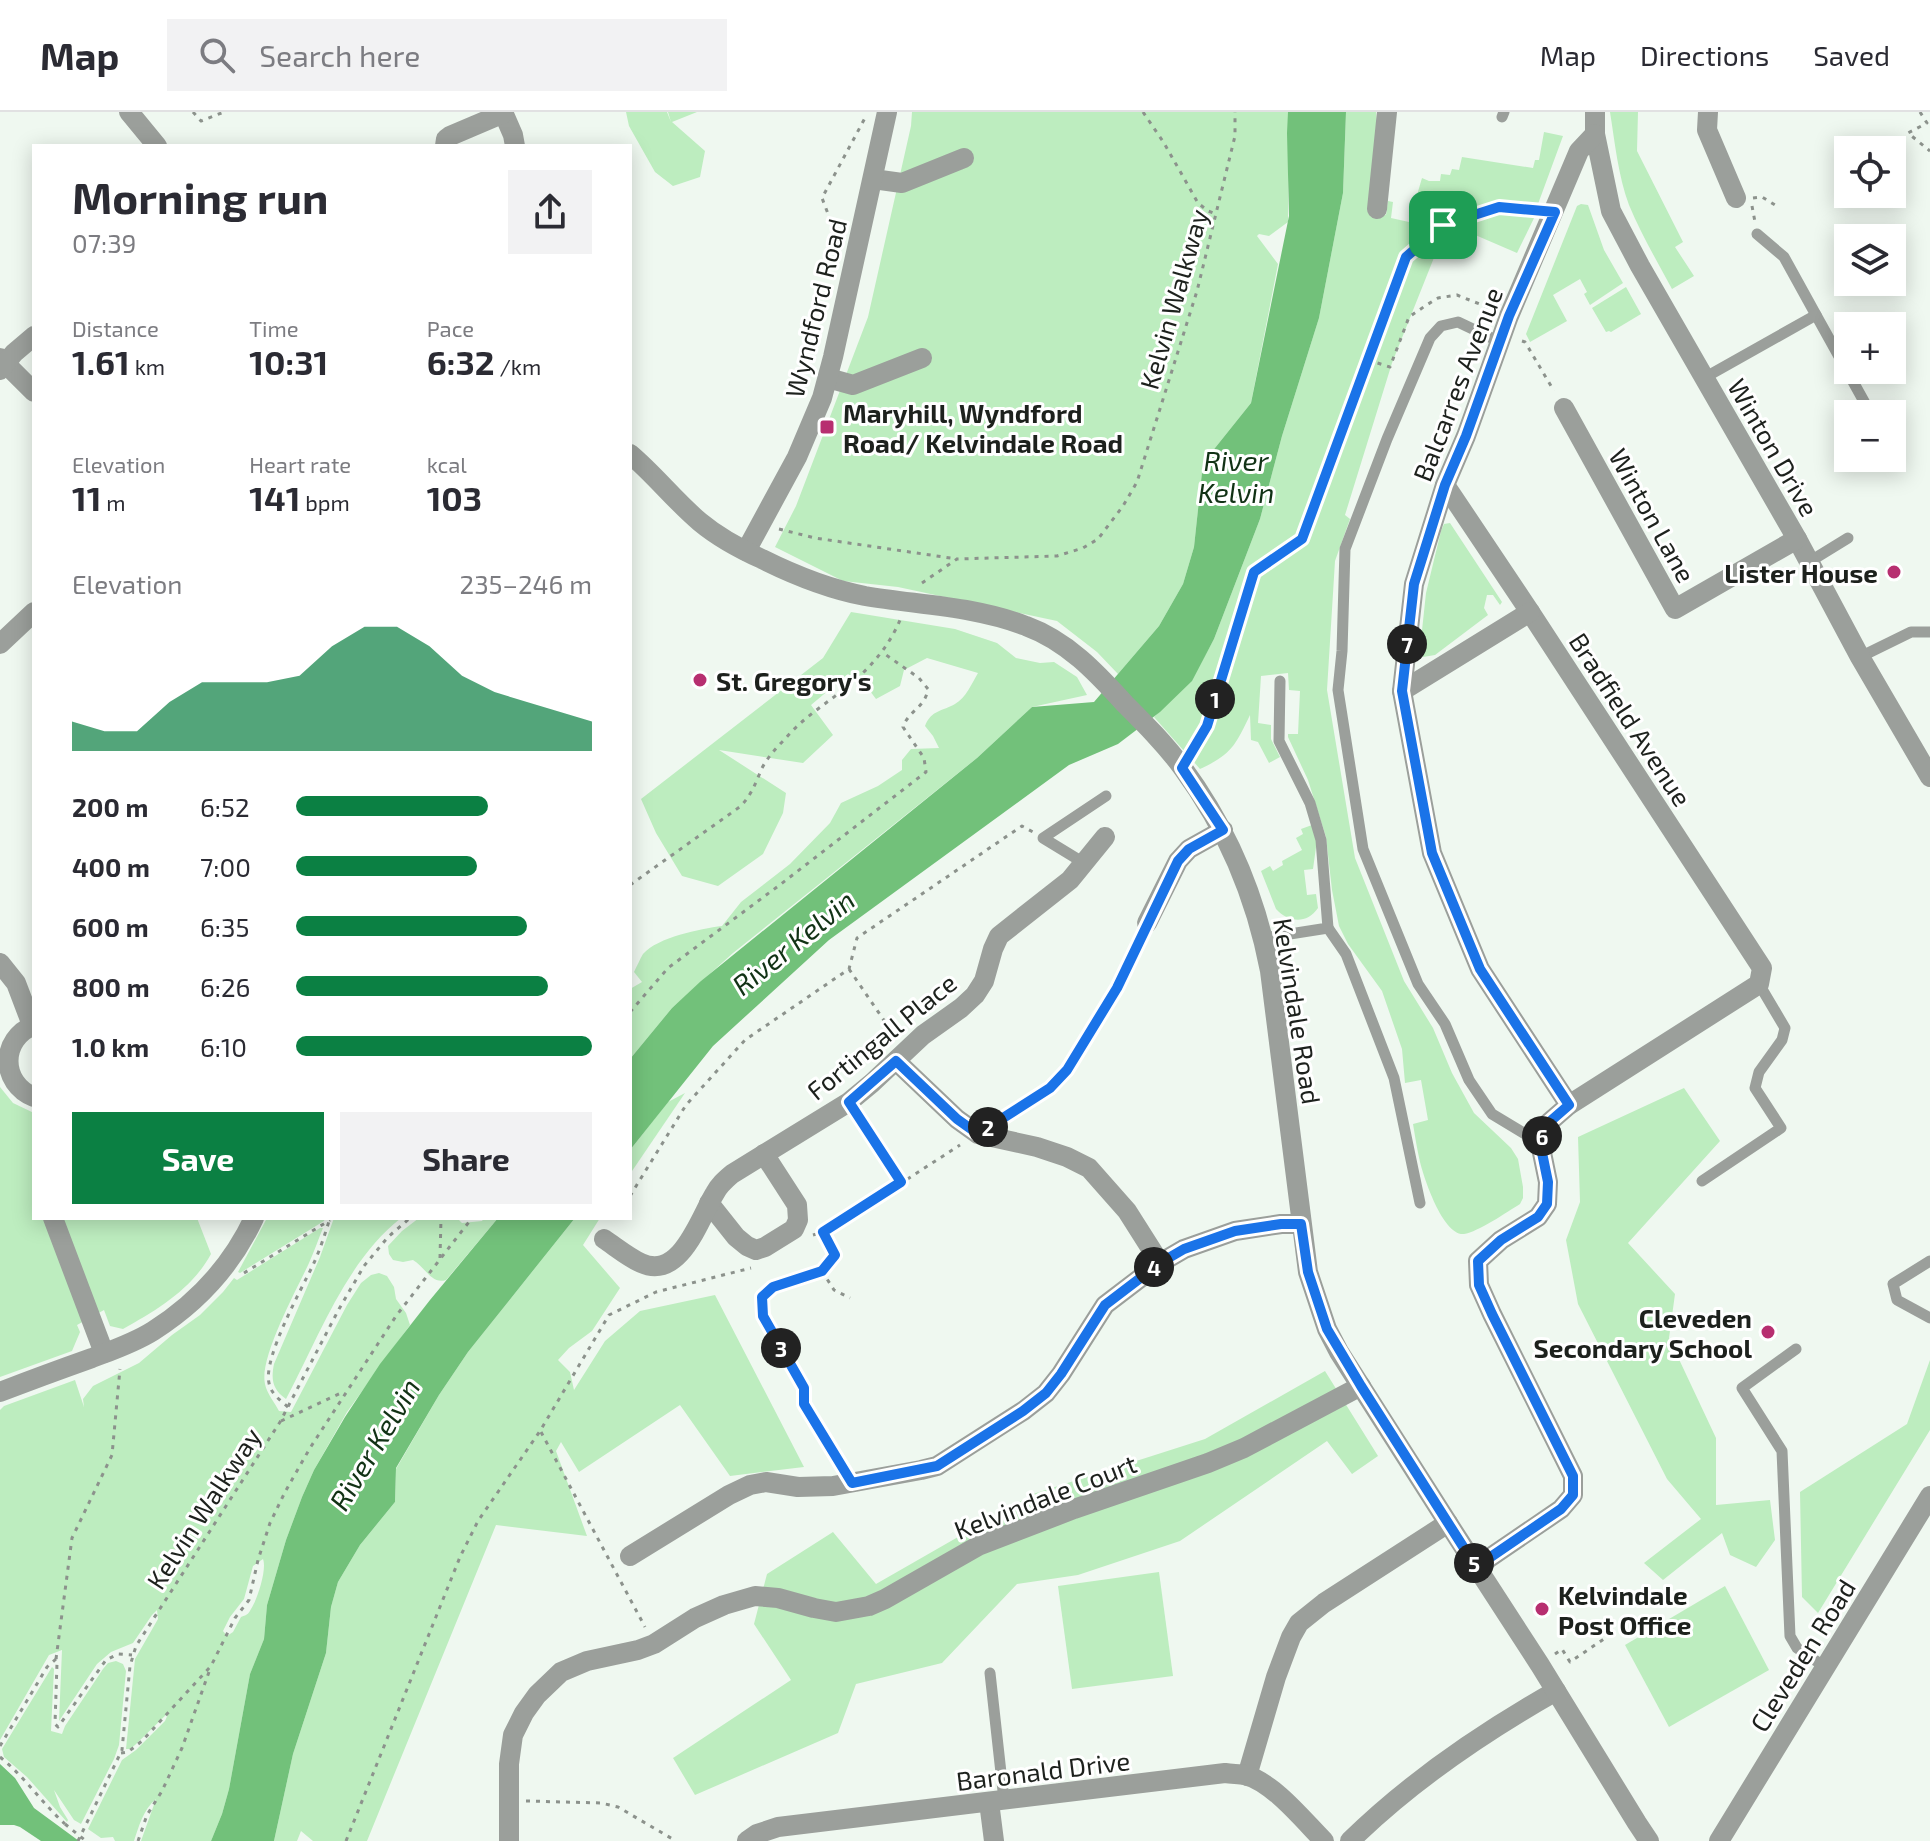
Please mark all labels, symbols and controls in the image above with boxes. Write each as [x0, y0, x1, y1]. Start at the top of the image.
search box [167, 19, 727, 91]
text: Map [40, 32, 119, 78]
icon: search [195, 33, 239, 77]
text: Search here [259, 37, 420, 73]
text: Map [1540, 38, 1596, 72]
text: Directions [1640, 38, 1769, 72]
text: Saved [1813, 38, 1890, 72]
map controls [1834, 136, 1906, 472]
button: locate [1834, 136, 1906, 208]
text: Morning run [72, 170, 328, 223]
button: share [508, 170, 592, 254]
pin [1409, 191, 1477, 259]
icon: arrive [1421, 203, 1465, 247]
street label: Kelvin Walkway [1132, 205, 1214, 393]
street label: Wyndford Road [778, 215, 852, 401]
button: layers [1834, 224, 1906, 296]
text: 07:39 [72, 227, 136, 258]
street label: Balcarres Avenue [1406, 283, 1508, 485]
button: + [1834, 312, 1906, 384]
text: Distance [72, 315, 159, 341]
text: Time [249, 315, 299, 341]
text: Pace [427, 315, 474, 341]
text: 1.61 [72, 341, 130, 382]
text: 10:31 [249, 341, 328, 382]
text: 6:32 [427, 341, 495, 382]
text: km [130, 353, 165, 379]
text: /km [495, 353, 541, 379]
street label: Winton Drive [1722, 373, 1826, 521]
place label: Maryhill, Wyndford Road/ Kelvindale Road [843, 397, 1123, 458]
button: − [1834, 400, 1906, 472]
marker: Maryhill, Wyndford Road/ Kelvindale Road [818, 418, 836, 436]
water label: River Kelvin [1198, 443, 1274, 509]
street label: Winton Lane [1603, 443, 1703, 587]
text: Elevation [72, 451, 165, 477]
text: Heart rate [249, 451, 351, 477]
text: kcal [427, 451, 467, 477]
text: 11 [72, 477, 101, 518]
text: 141 [249, 477, 300, 518]
text: 103 [427, 477, 482, 518]
text: m [101, 489, 126, 515]
text: bpm [300, 489, 350, 515]
place label: Lister House [1724, 557, 1878, 588]
marker: Lister House [1885, 563, 1903, 581]
text: Elevation [72, 568, 182, 599]
text: 235–246 m [460, 568, 592, 599]
pin: 7 [1387, 624, 1427, 664]
street label: Bradfield Avenue [1563, 627, 1699, 811]
text: 7 [1401, 631, 1413, 657]
place label: St. Gregory's [716, 665, 872, 697]
marker: St. Gregory's [691, 671, 709, 689]
pin: 1 [1195, 679, 1235, 719]
text: 1 [1210, 686, 1220, 712]
text: 200 m [72, 791, 148, 822]
text: 6:52 [200, 791, 250, 822]
text: 400 m [72, 851, 150, 882]
text: 7:00 [200, 851, 251, 882]
water label: River Kelvin [725, 882, 861, 1002]
text: 600 m [72, 911, 149, 942]
text: 6:35 [200, 911, 249, 942]
street label: Kelvindale Road [1268, 916, 1328, 1106]
street label: Fortingall Place [800, 966, 962, 1106]
text: 800 m [72, 971, 150, 1002]
text: 6:26 [200, 971, 251, 1002]
text: 1.0 km [72, 1031, 149, 1062]
text: 6:10 [200, 1031, 247, 1062]
pin: 2 [968, 1107, 1008, 1147]
button: Save [72, 1112, 324, 1204]
button: Share [340, 1112, 592, 1204]
text: 2 [982, 1114, 994, 1140]
pin: 6 [1522, 1116, 1562, 1156]
text: 6 [1536, 1123, 1548, 1149]
pin: 4 [1134, 1247, 1174, 1287]
text: 4 [1147, 1254, 1161, 1280]
place label: Cleveden Secondary School [1534, 1302, 1752, 1364]
marker: Cleveden Secondary School [1759, 1323, 1777, 1341]
pin: 3 [761, 1328, 801, 1368]
text: 3 [775, 1335, 787, 1361]
water label: River Kelvin [321, 1372, 427, 1516]
street label: Kelvin Walkway [139, 1421, 267, 1594]
street label: Kelvindale Court [949, 1447, 1141, 1545]
pin: 5 [1454, 1543, 1494, 1583]
text: 5 [1468, 1550, 1480, 1576]
street label: Cleveden Road [1743, 1573, 1861, 1737]
place label: Kelvindale Post Office [1558, 1579, 1691, 1640]
marker: Kelvindale Post Office [1533, 1600, 1551, 1618]
street label: Baronald Drive [954, 1744, 1132, 1796]

